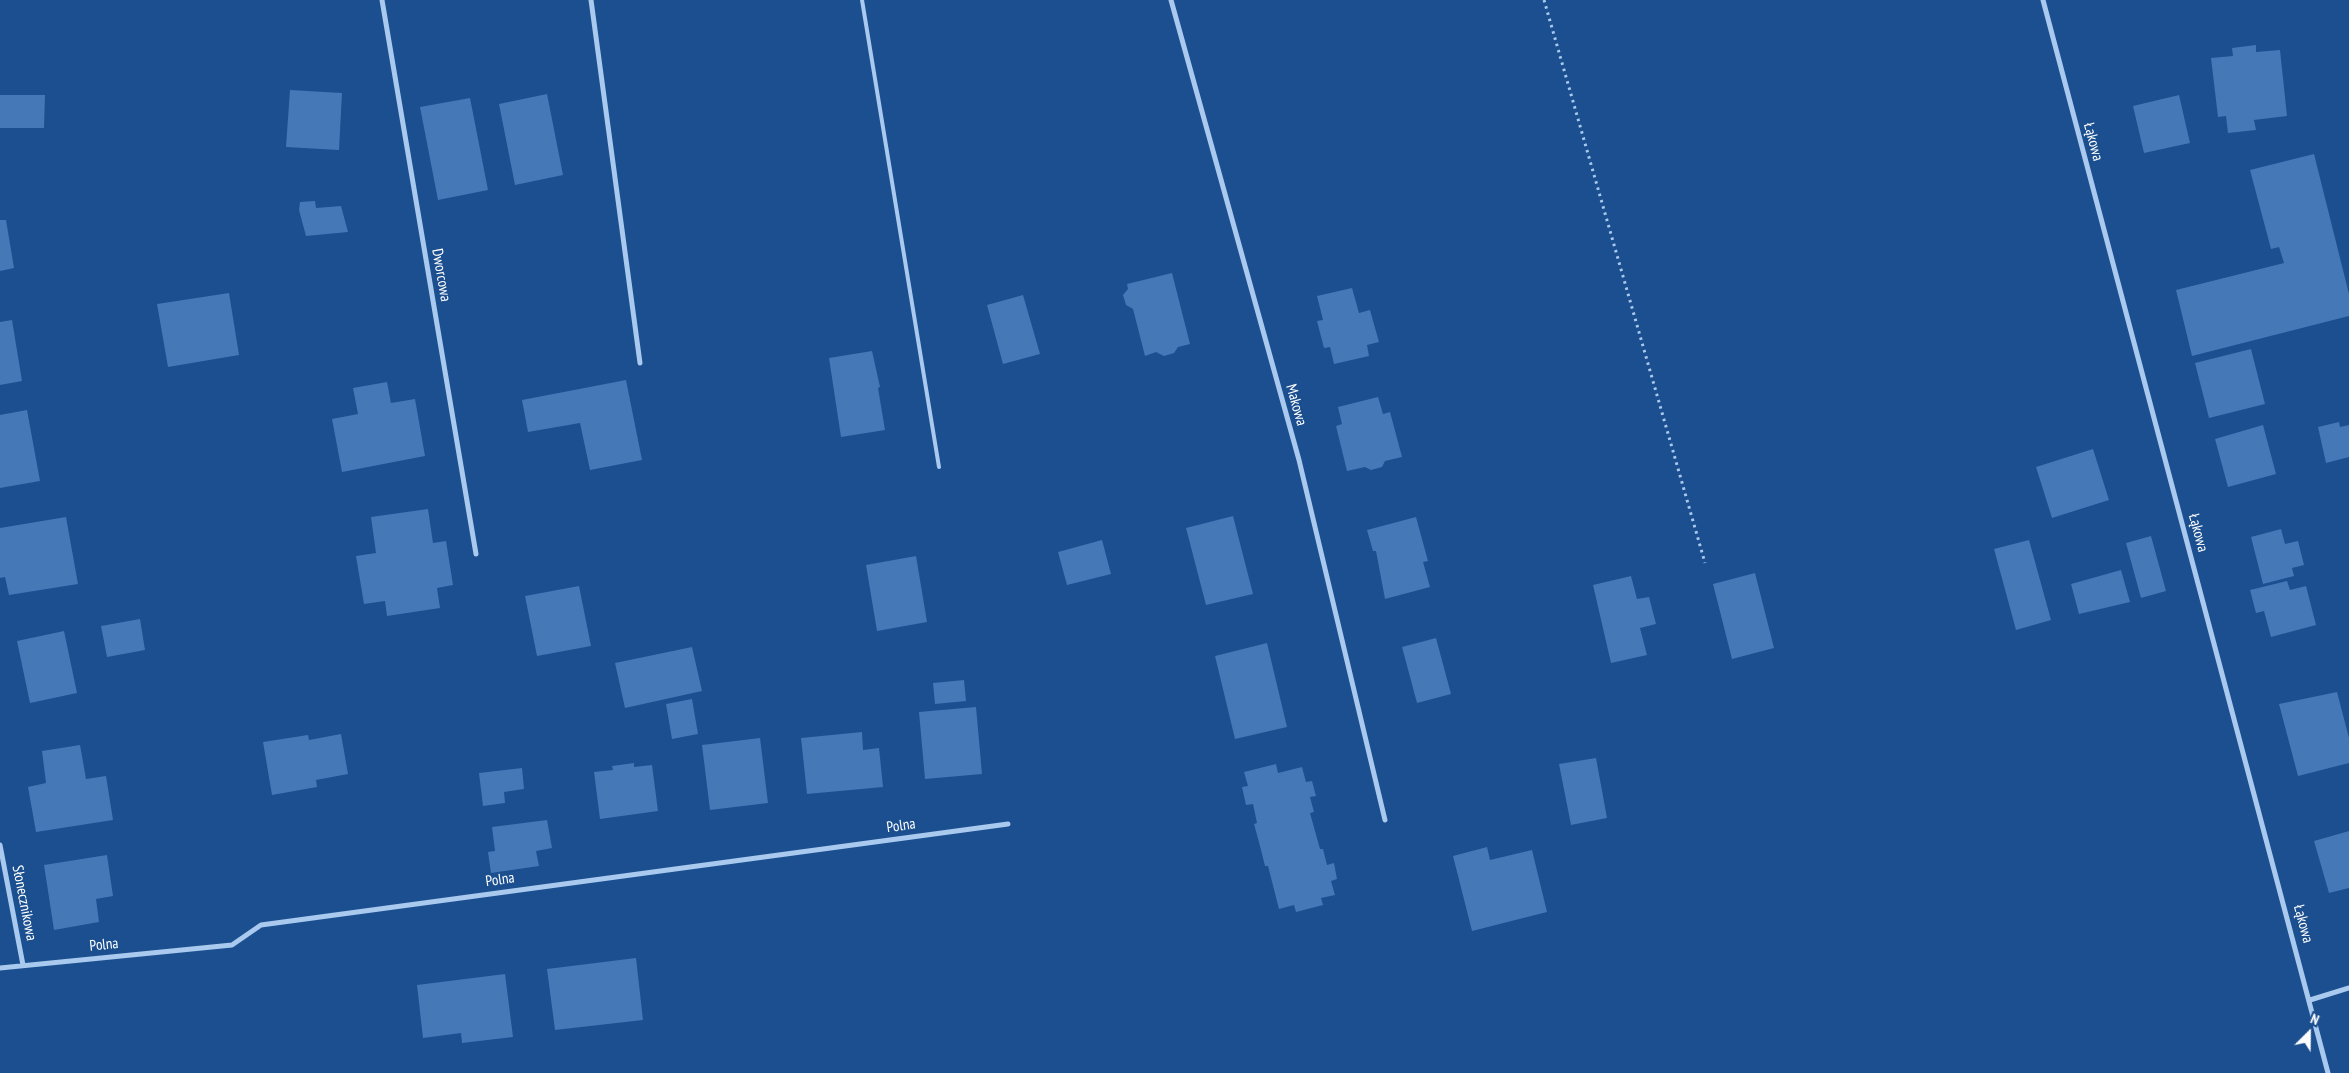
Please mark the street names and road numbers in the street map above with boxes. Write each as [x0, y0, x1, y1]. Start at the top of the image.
street label: Łąkowa [2079, 121, 2107, 163]
street label: Dworcowa [427, 247, 455, 303]
street label: Makowa [1282, 382, 1310, 428]
street label: Łąkowa [2184, 512, 2212, 554]
street label: Polna [885, 815, 917, 837]
street label: Słonecznikowa [8, 864, 40, 942]
street label: Polna [484, 869, 516, 891]
street label: Łąkowa [2289, 903, 2317, 945]
street label: Polna [89, 935, 119, 955]

